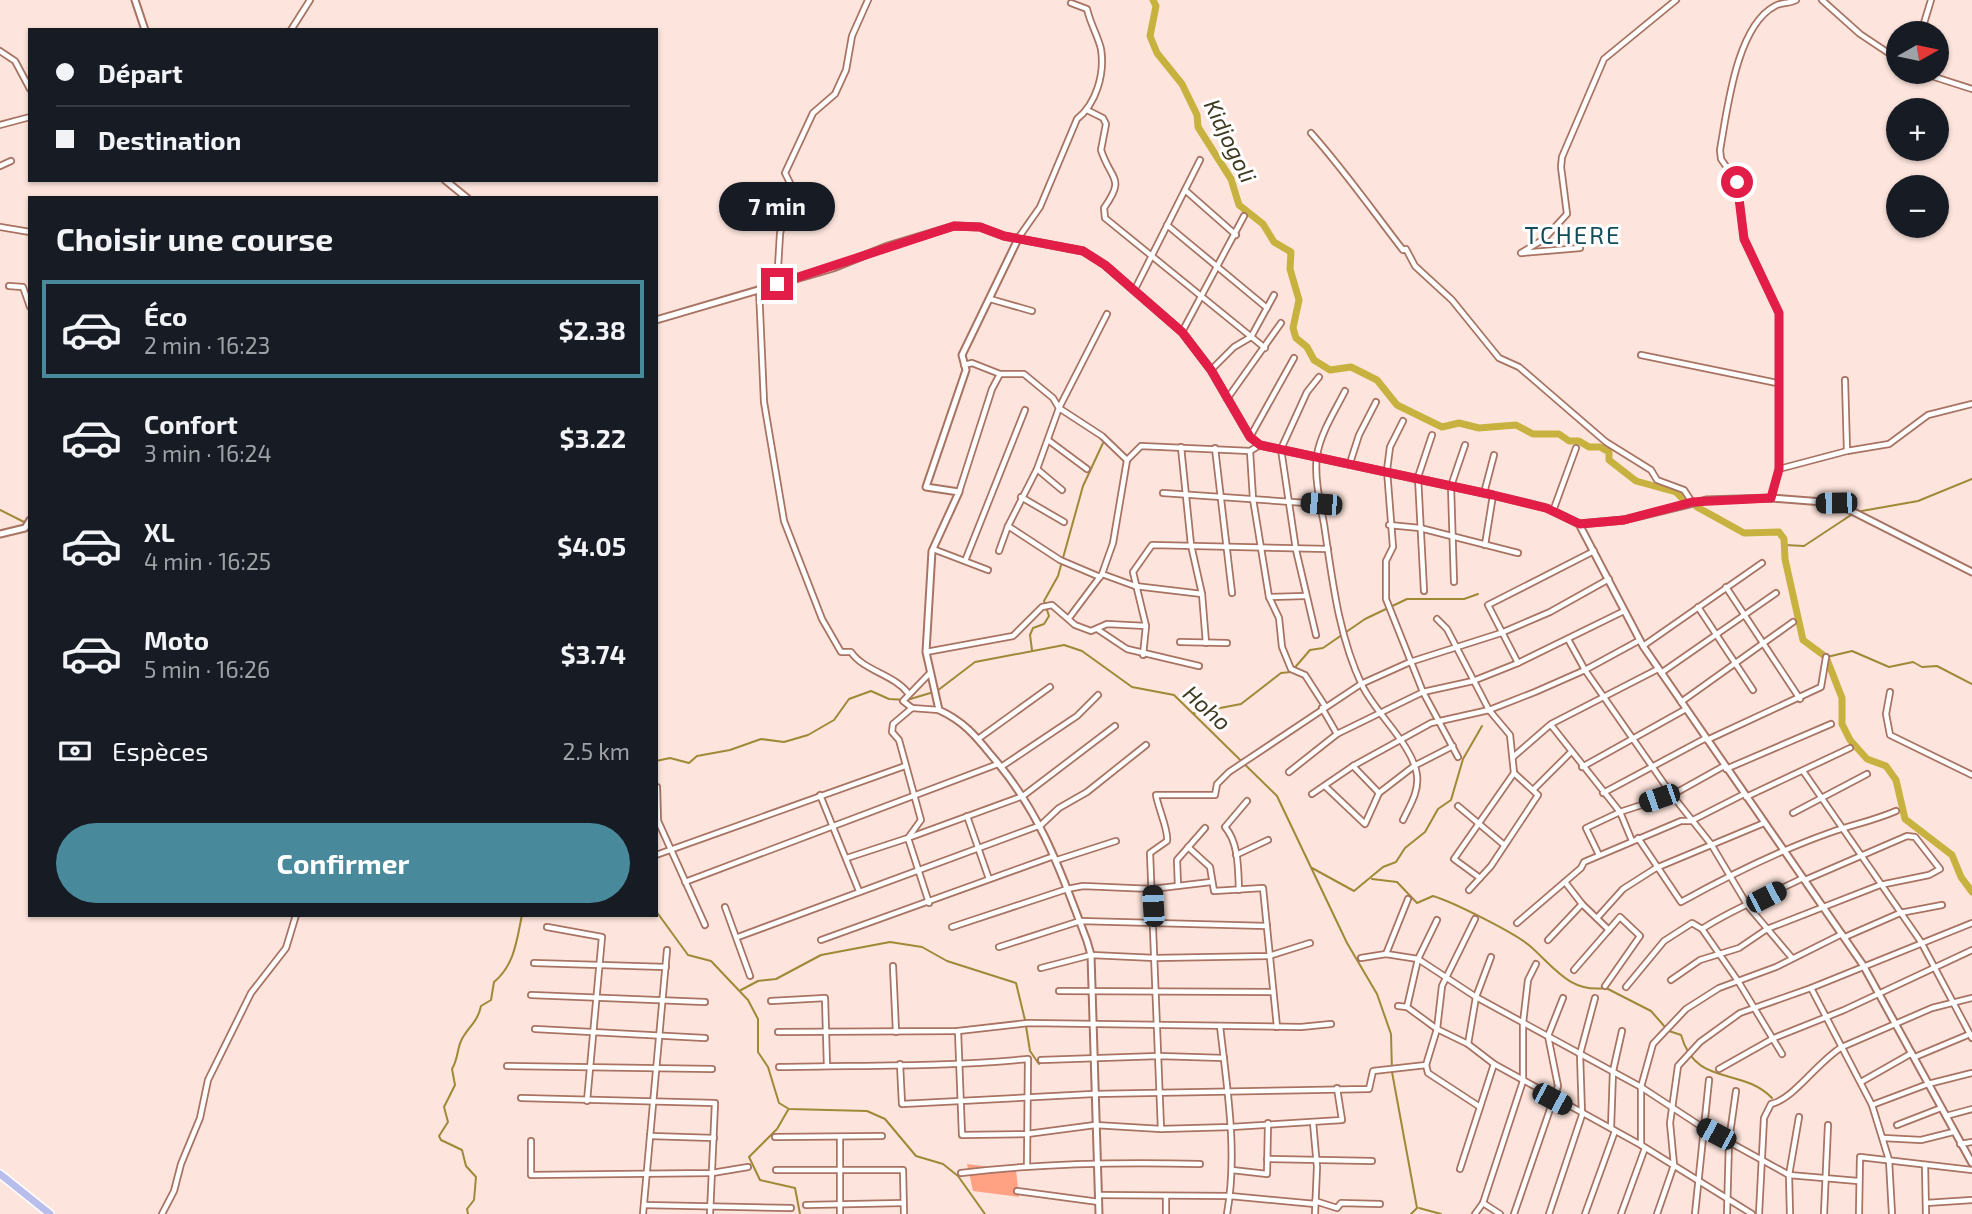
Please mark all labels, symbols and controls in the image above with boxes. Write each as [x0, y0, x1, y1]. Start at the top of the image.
north arrow [1886, 21, 1950, 84]
map controls [1886, 21, 1949, 238]
text: Départ [98, 57, 183, 88]
water label: Kidjogoli [1199, 94, 1263, 187]
button: + [1886, 98, 1949, 161]
text: Destination [98, 124, 241, 155]
route start [1721, 166, 1753, 198]
button: − [1886, 175, 1949, 238]
callout: 7 min [719, 182, 835, 232]
text: 7 min [748, 192, 806, 220]
text: Choisir une course [56, 219, 333, 257]
district label: TCHERE [1524, 220, 1622, 249]
route end [761, 268, 793, 300]
icon: car [60, 298, 123, 361]
text: Éco [144, 300, 187, 331]
text: $2.38 [559, 314, 626, 345]
text: 2 min · 16:23 [144, 331, 270, 359]
icon: car [60, 406, 123, 469]
text: Confort [144, 408, 238, 439]
text: $3.22 [560, 422, 626, 453]
text: 3 min · 16:24 [144, 439, 272, 467]
car [1300, 492, 1343, 516]
car [1815, 492, 1858, 514]
icon: car [60, 514, 123, 577]
text: XL [144, 516, 175, 547]
text: $4.05 [557, 530, 626, 561]
text: 4 min · 16:25 [144, 547, 271, 575]
icon: car [60, 622, 123, 685]
text: Moto [144, 624, 209, 655]
text: $3.74 [560, 638, 626, 669]
text: 5 min · 16:26 [144, 655, 270, 683]
water label: Hoho [1178, 679, 1237, 736]
icon: cash [56, 732, 94, 770]
text: Espèces [112, 735, 209, 766]
text: 2.5 km [562, 737, 630, 765]
car [1636, 781, 1683, 815]
button: Confirmer [56, 823, 630, 903]
car [1743, 878, 1790, 916]
car [1142, 884, 1165, 928]
car [1529, 1080, 1576, 1118]
car [1693, 1115, 1740, 1153]

